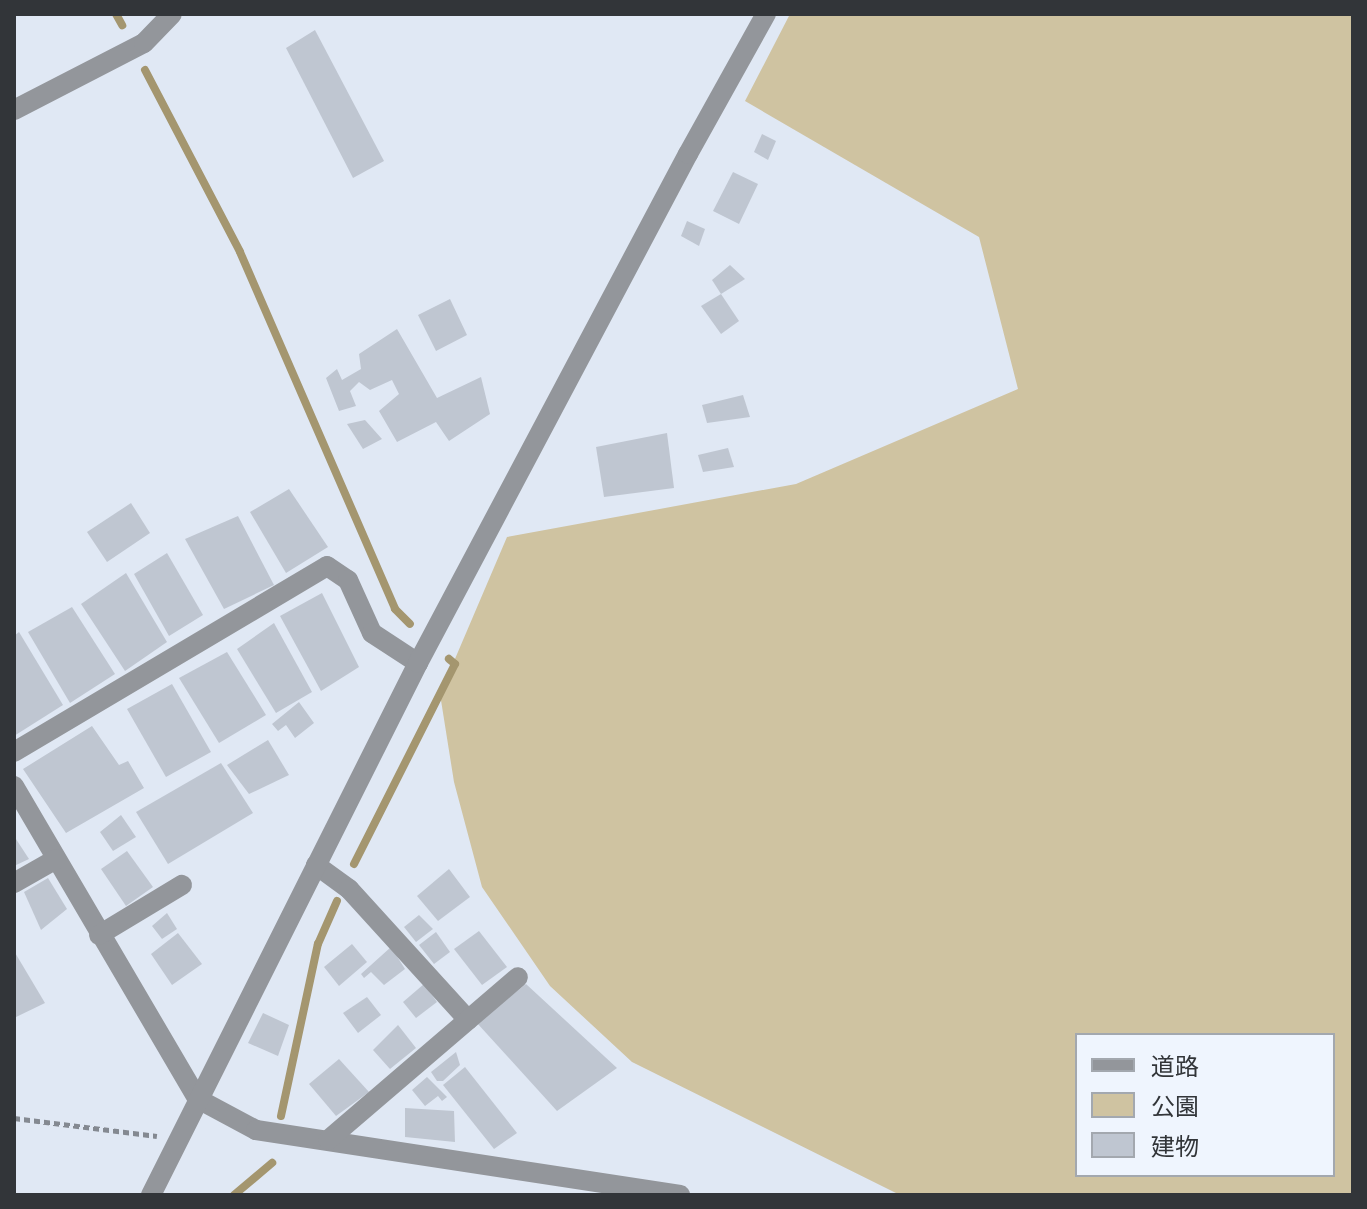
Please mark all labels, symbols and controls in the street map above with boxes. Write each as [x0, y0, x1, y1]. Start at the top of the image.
legend [1075, 1033, 1335, 1177]
text: 道路 [1151, 1049, 1199, 1084]
text: 公園 [1151, 1089, 1199, 1124]
text: 建物 [1151, 1129, 1199, 1164]

